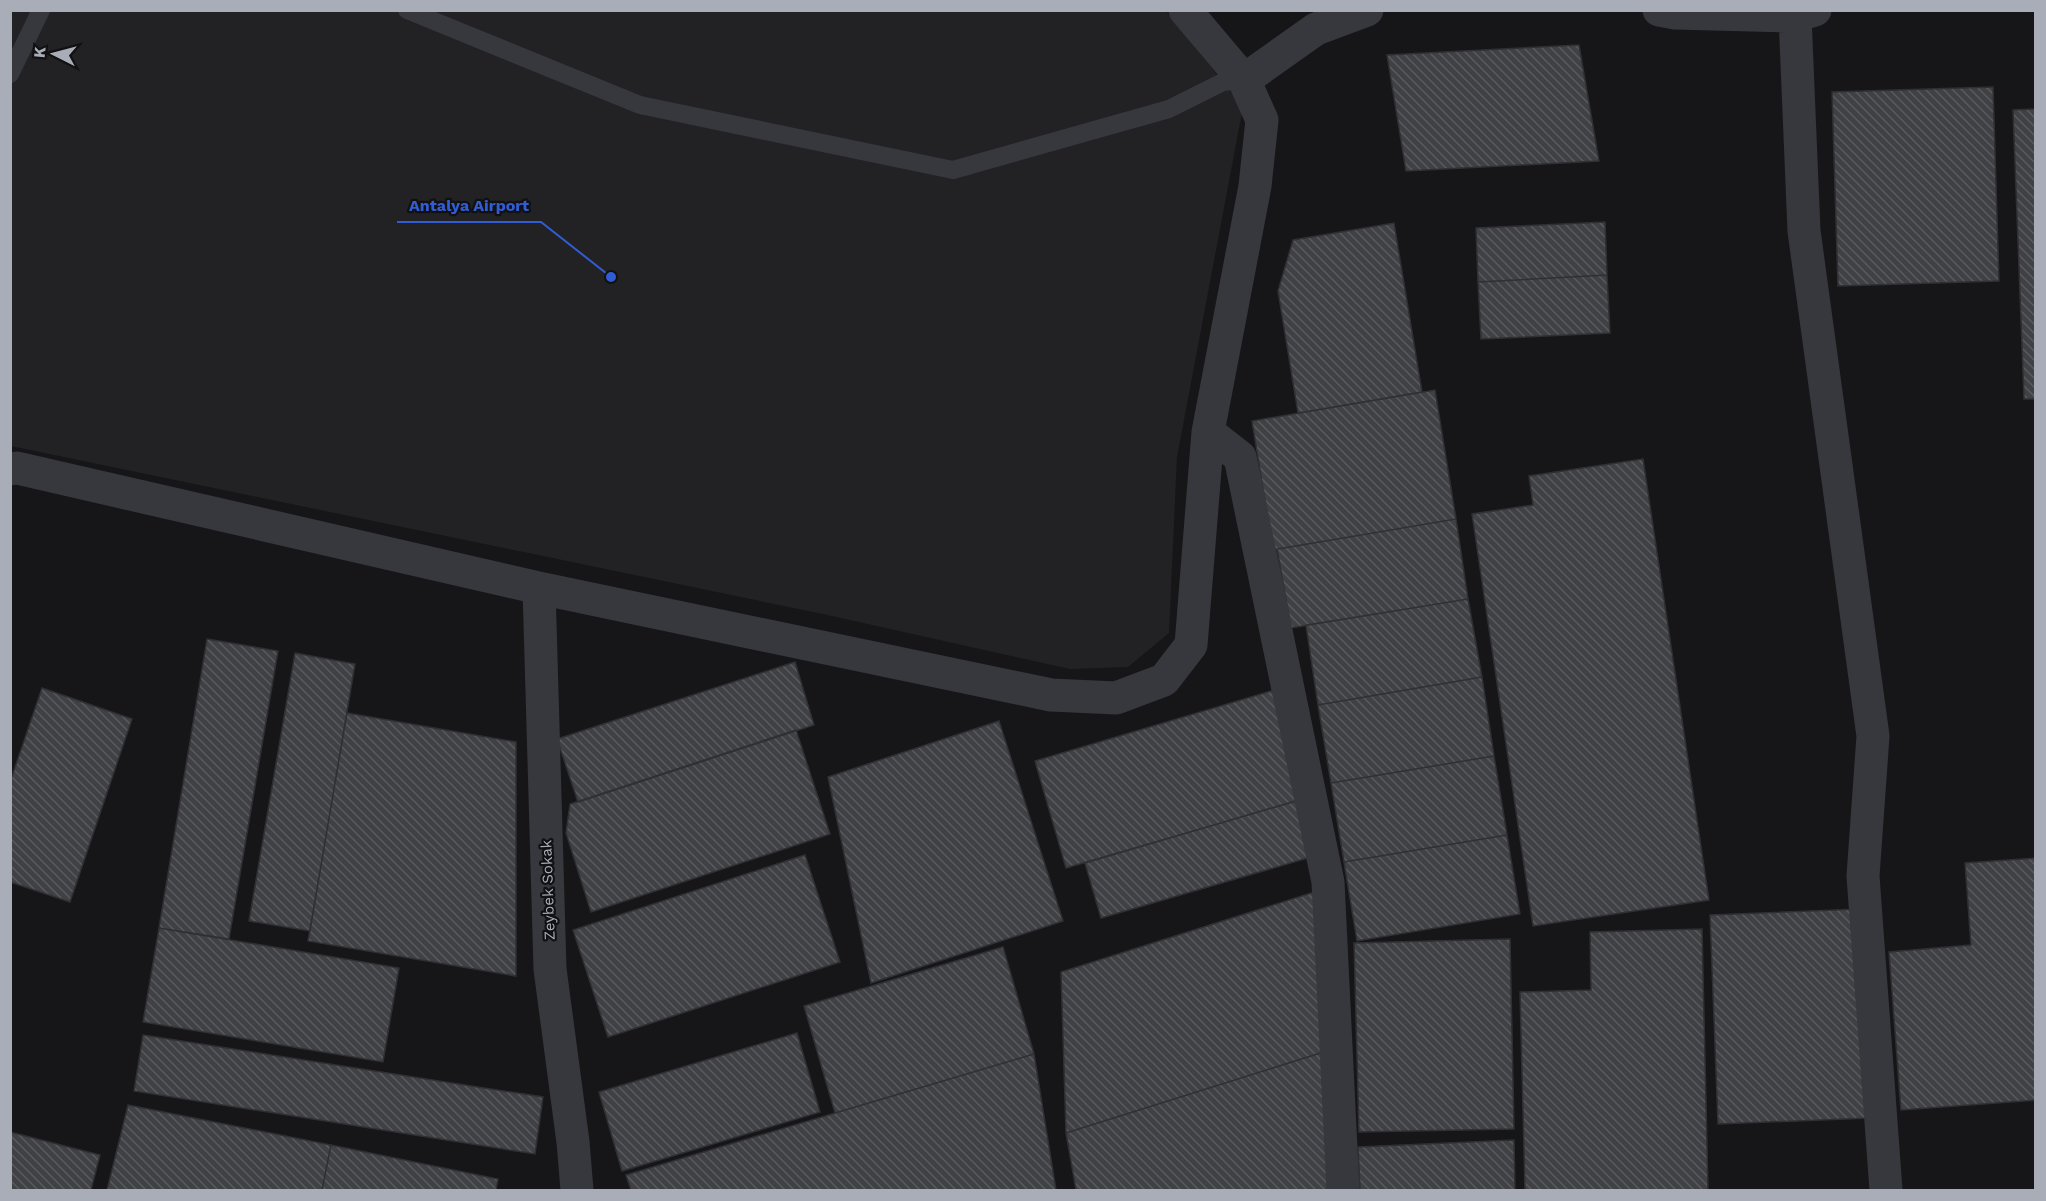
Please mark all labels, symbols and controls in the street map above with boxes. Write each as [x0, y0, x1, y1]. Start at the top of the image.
north arrow [24, 24, 84, 84]
text: K [30, 46, 50, 59]
callout: Antalya Airport [397, 188, 541, 222]
text: Antalya Airport [409, 196, 529, 215]
street label: Zeybek Sokak [537, 839, 559, 941]

